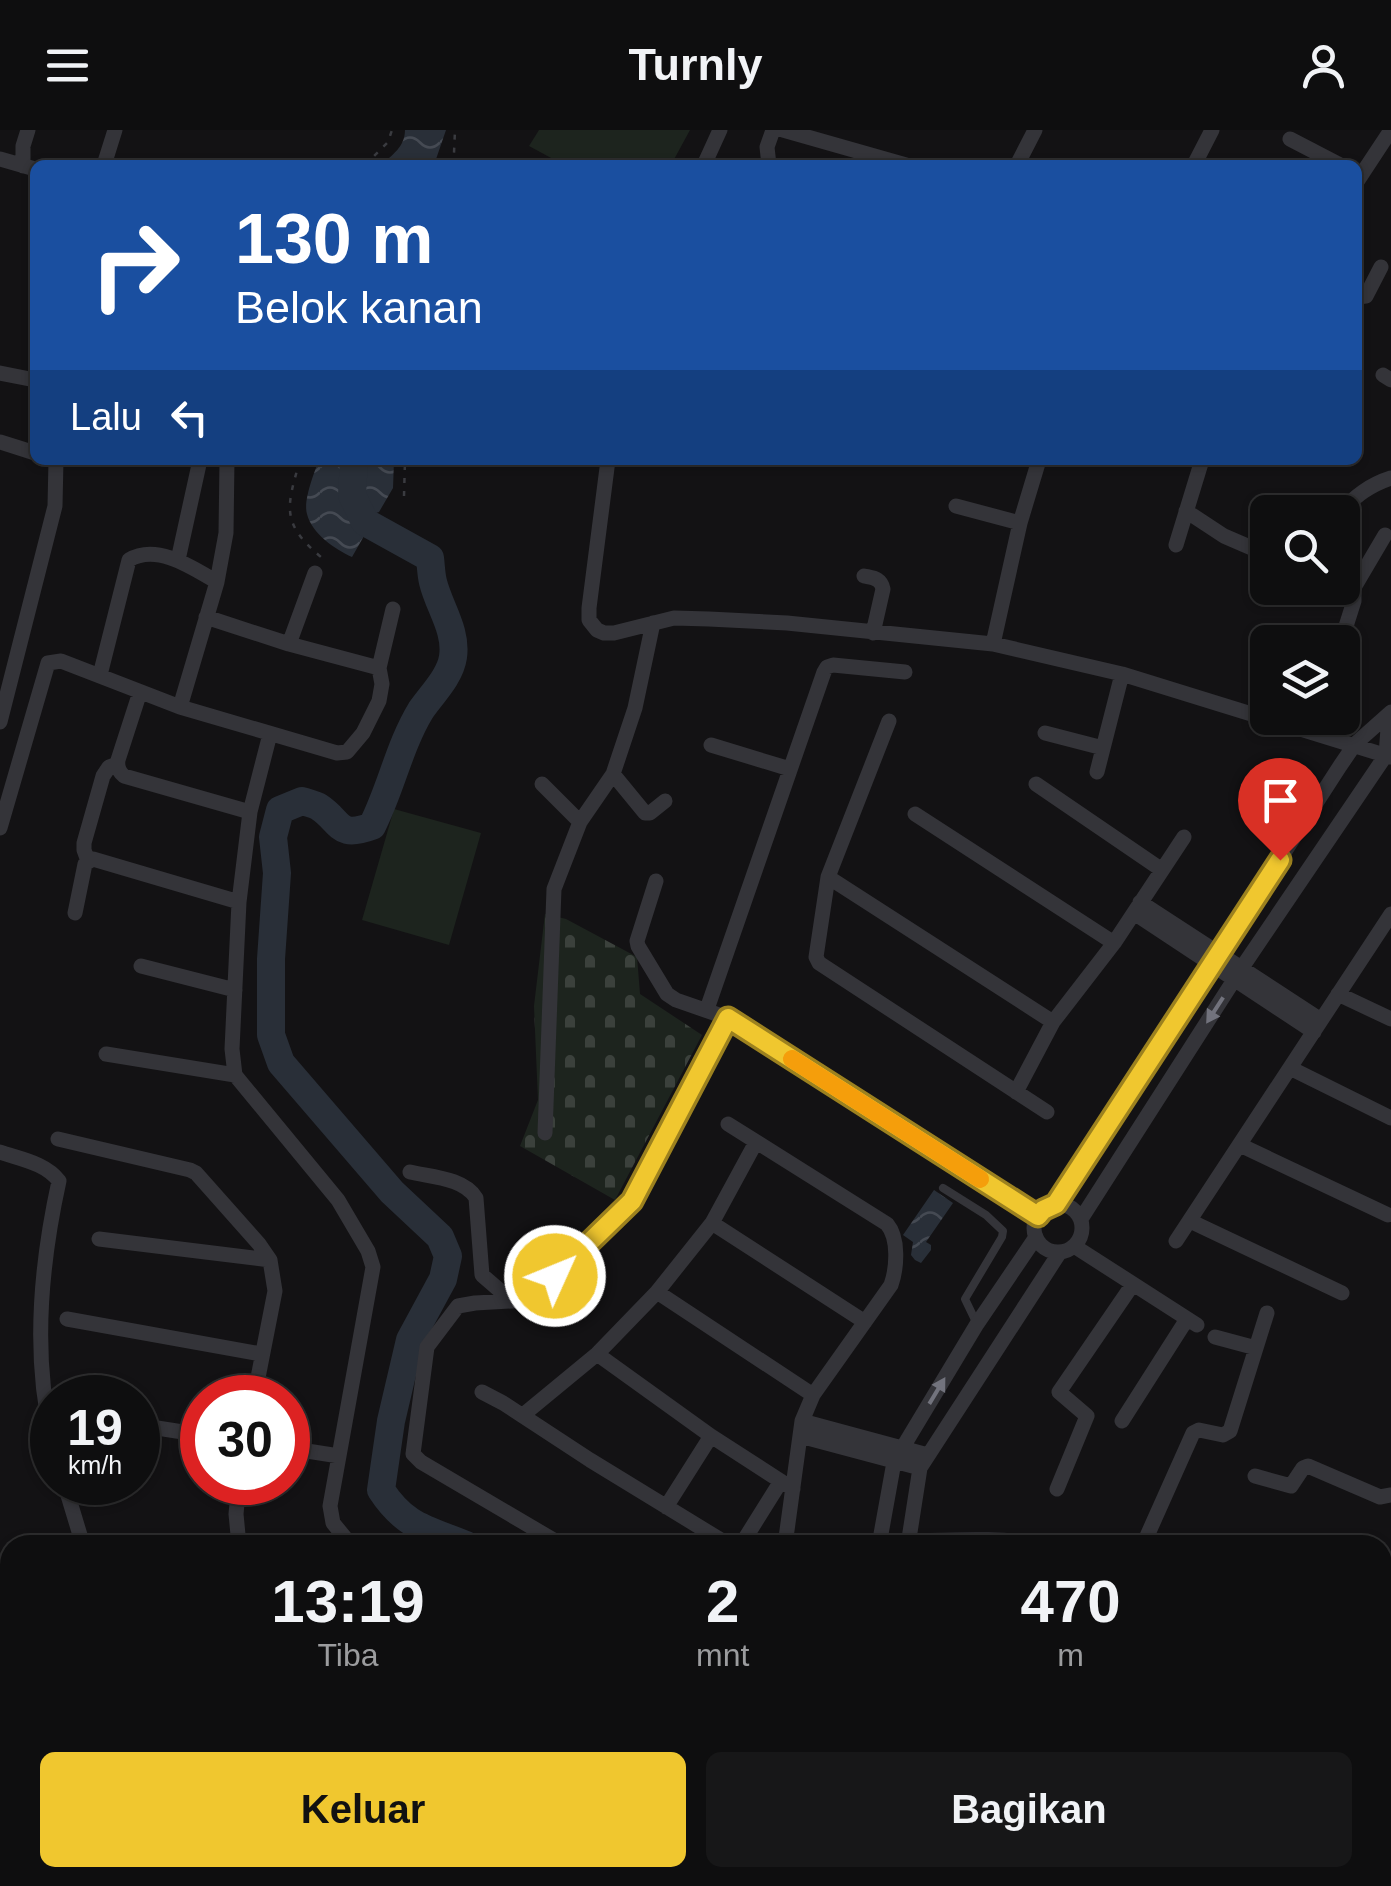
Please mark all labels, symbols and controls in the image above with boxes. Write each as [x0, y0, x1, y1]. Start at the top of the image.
icon: menu [40, 38, 95, 93]
icon: person [1296, 38, 1351, 93]
text: Turnly [628, 39, 763, 90]
icon: right [70, 200, 200, 330]
text: 130 m [235, 200, 433, 278]
text: Belok kanan [235, 282, 483, 333]
icon: left [162, 390, 217, 445]
text: Lalu [70, 396, 142, 438]
map controls [1250, 495, 1360, 735]
button: search [1250, 495, 1360, 605]
button: layers [1250, 625, 1360, 735]
pin [1238, 758, 1323, 861]
icon: arrive [1253, 773, 1308, 828]
one-way arrow [1207, 997, 1225, 1024]
position arrow [503, 1224, 607, 1328]
speed limit sign: 30 [180, 1375, 310, 1505]
one-way arrow [928, 1377, 945, 1405]
text: 19 [67, 1400, 123, 1456]
text: km/h [68, 1451, 122, 1479]
text: 13:19 [271, 1568, 425, 1635]
text: 2 [706, 1568, 739, 1635]
text: 470 [1021, 1568, 1121, 1635]
text: Tiba [317, 1637, 379, 1673]
text: mnt [696, 1637, 749, 1673]
text: m [1057, 1637, 1084, 1673]
button: Keluar [40, 1752, 686, 1867]
button: Bagikan [706, 1752, 1352, 1867]

